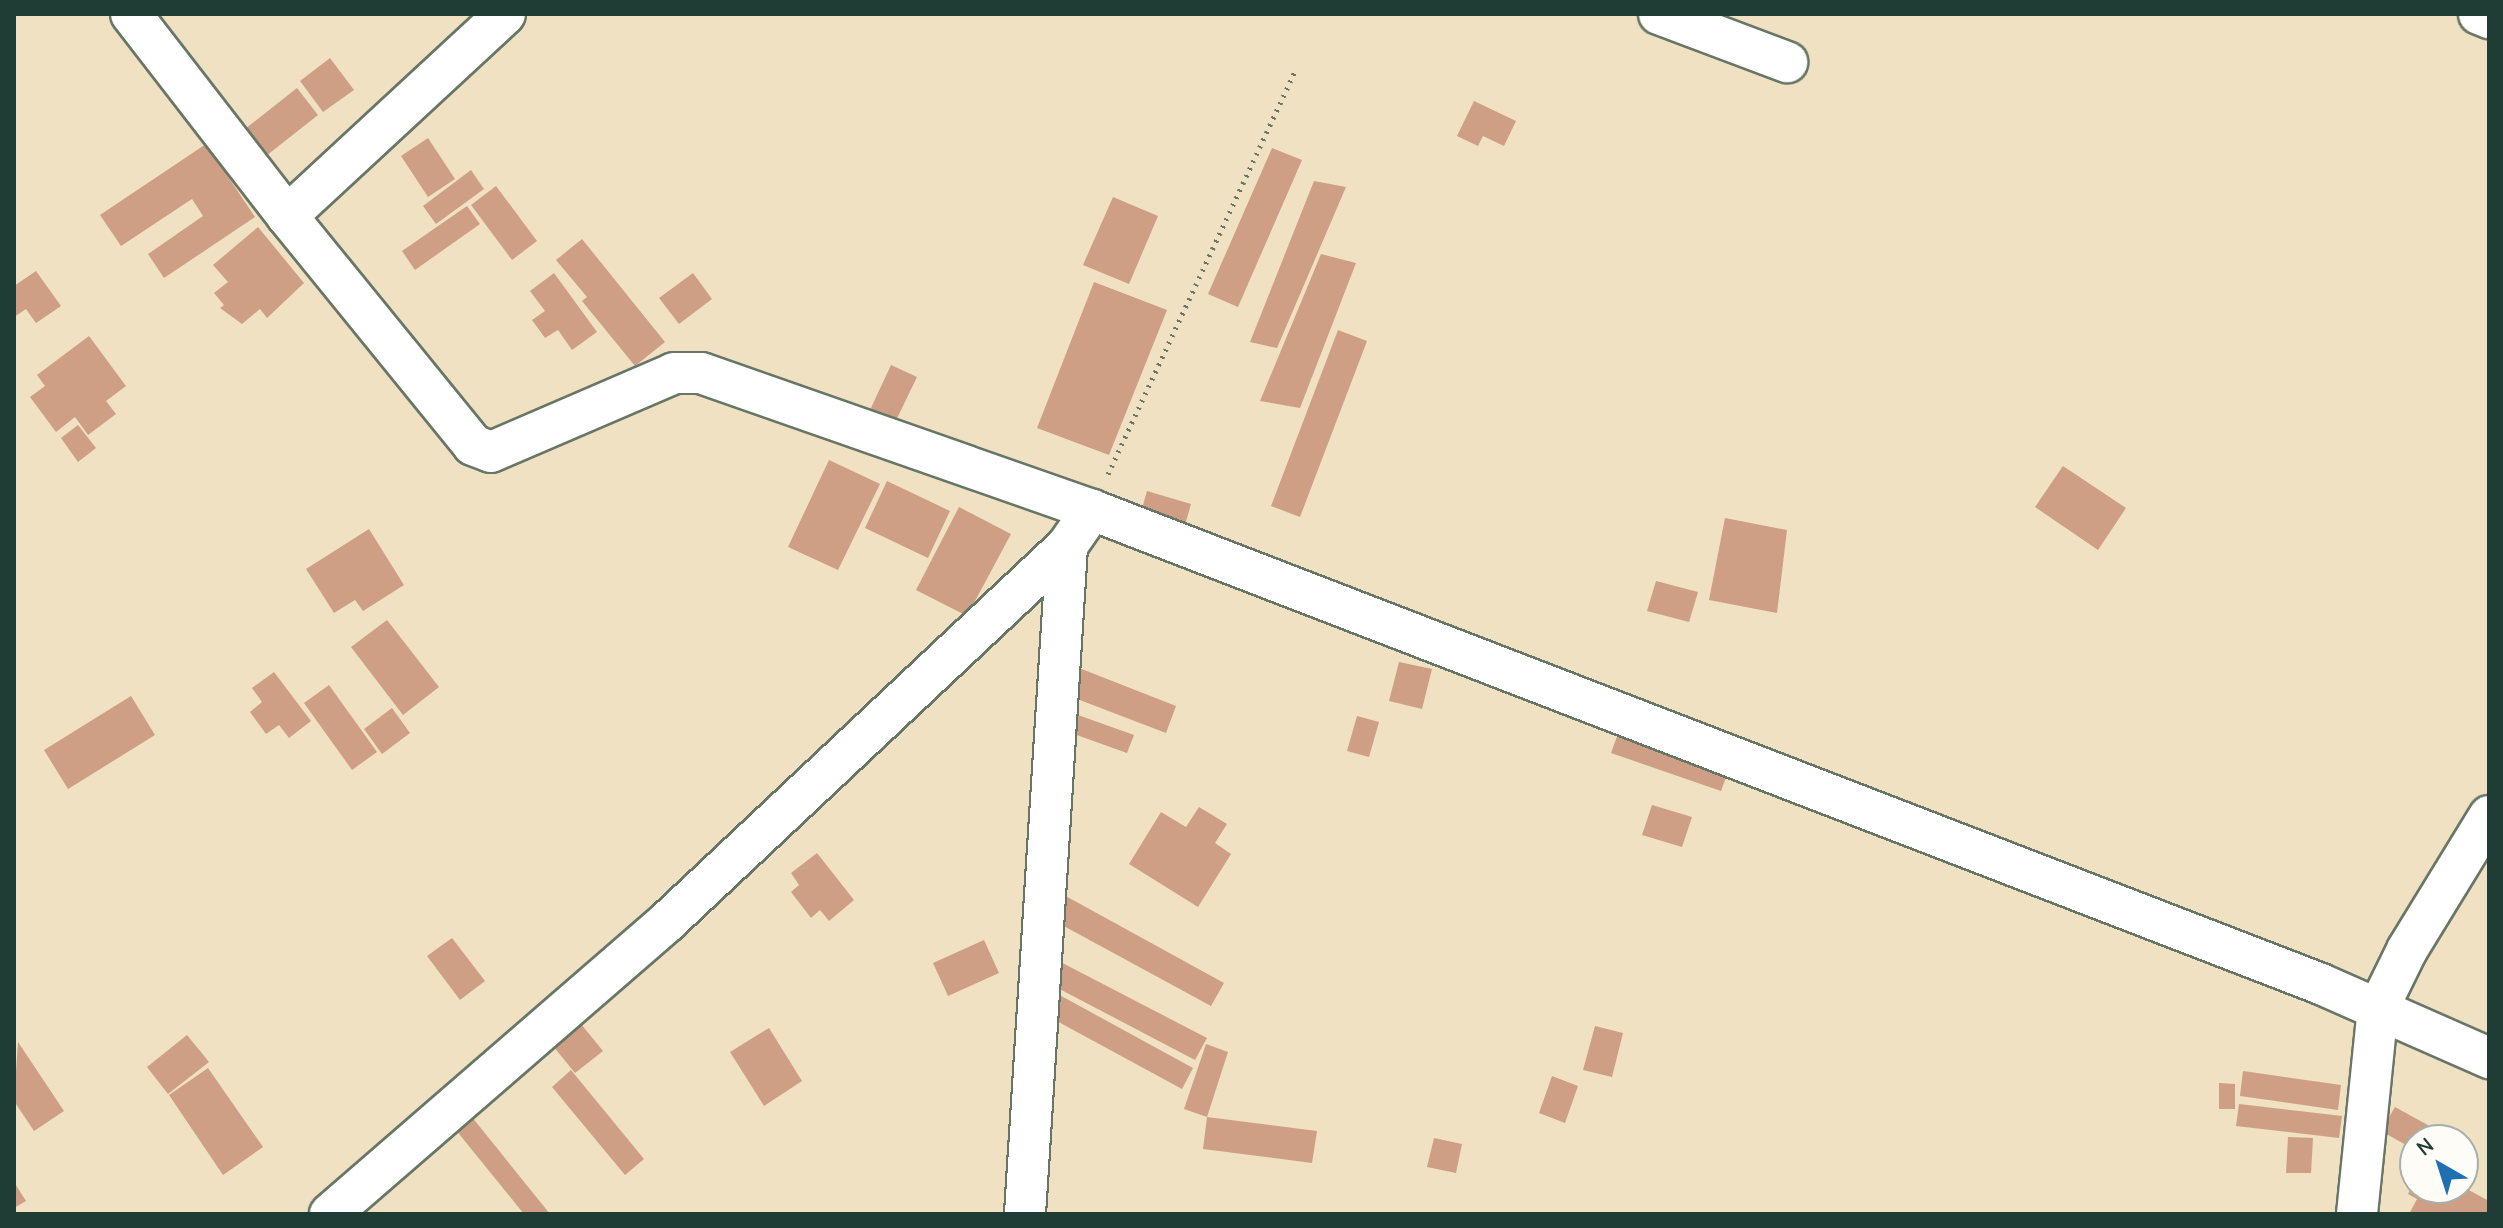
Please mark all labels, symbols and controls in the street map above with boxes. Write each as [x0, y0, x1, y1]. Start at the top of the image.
north arrow [2399, 1124, 2479, 1204]
text: N [2411, 1132, 2439, 1162]

